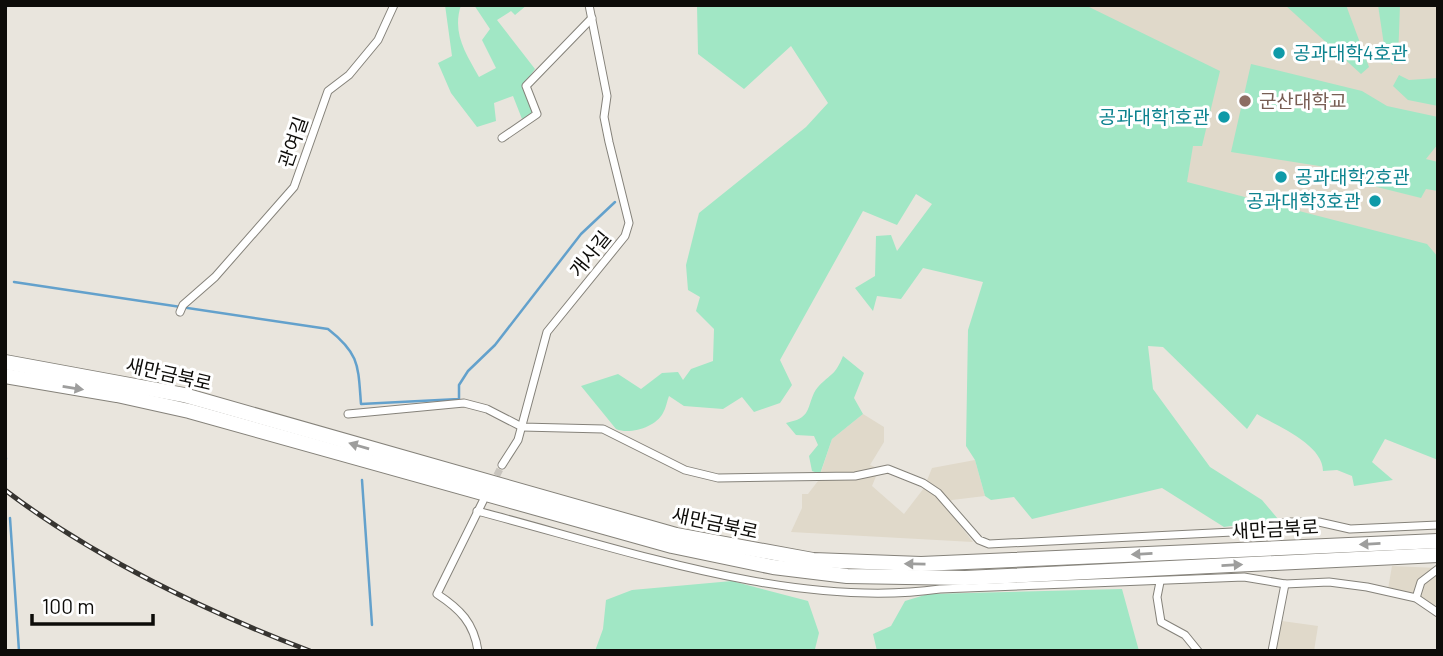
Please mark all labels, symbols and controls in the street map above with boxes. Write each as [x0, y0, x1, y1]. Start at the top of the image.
place label: 공과대학4호관 [1293, 41, 1408, 64]
marker: 공과대학4호관 [1271, 45, 1287, 61]
place label: 군산대학교 [1259, 89, 1346, 112]
marker: 군산대학교 [1237, 93, 1253, 109]
place label: 공과대학1호관 [1098, 105, 1210, 128]
marker: 공과대학1호관 [1216, 109, 1232, 125]
street label: 관여길 [273, 113, 312, 170]
place label: 공과대학2호관 [1295, 165, 1410, 188]
marker: 공과대학2호관 [1273, 169, 1289, 185]
place label: 공과대학3호관 [1246, 189, 1361, 212]
marker: 공과대학3호관 [1367, 193, 1383, 209]
street label: 개사길 [564, 226, 615, 281]
street label: 새만금북로 [124, 352, 214, 395]
one-way arrow [62, 383, 84, 394]
one-way arrow [349, 440, 370, 450]
street label: 새만금북로 [670, 502, 760, 543]
street label: 새만금북로 [1231, 515, 1319, 542]
one-way arrow [1358, 538, 1380, 549]
one-way arrow [1131, 549, 1153, 560]
one-way arrow [904, 558, 926, 570]
one-way arrow [1221, 559, 1243, 570]
scale bar [32, 582, 152, 626]
text: 100 m [42, 593, 95, 618]

